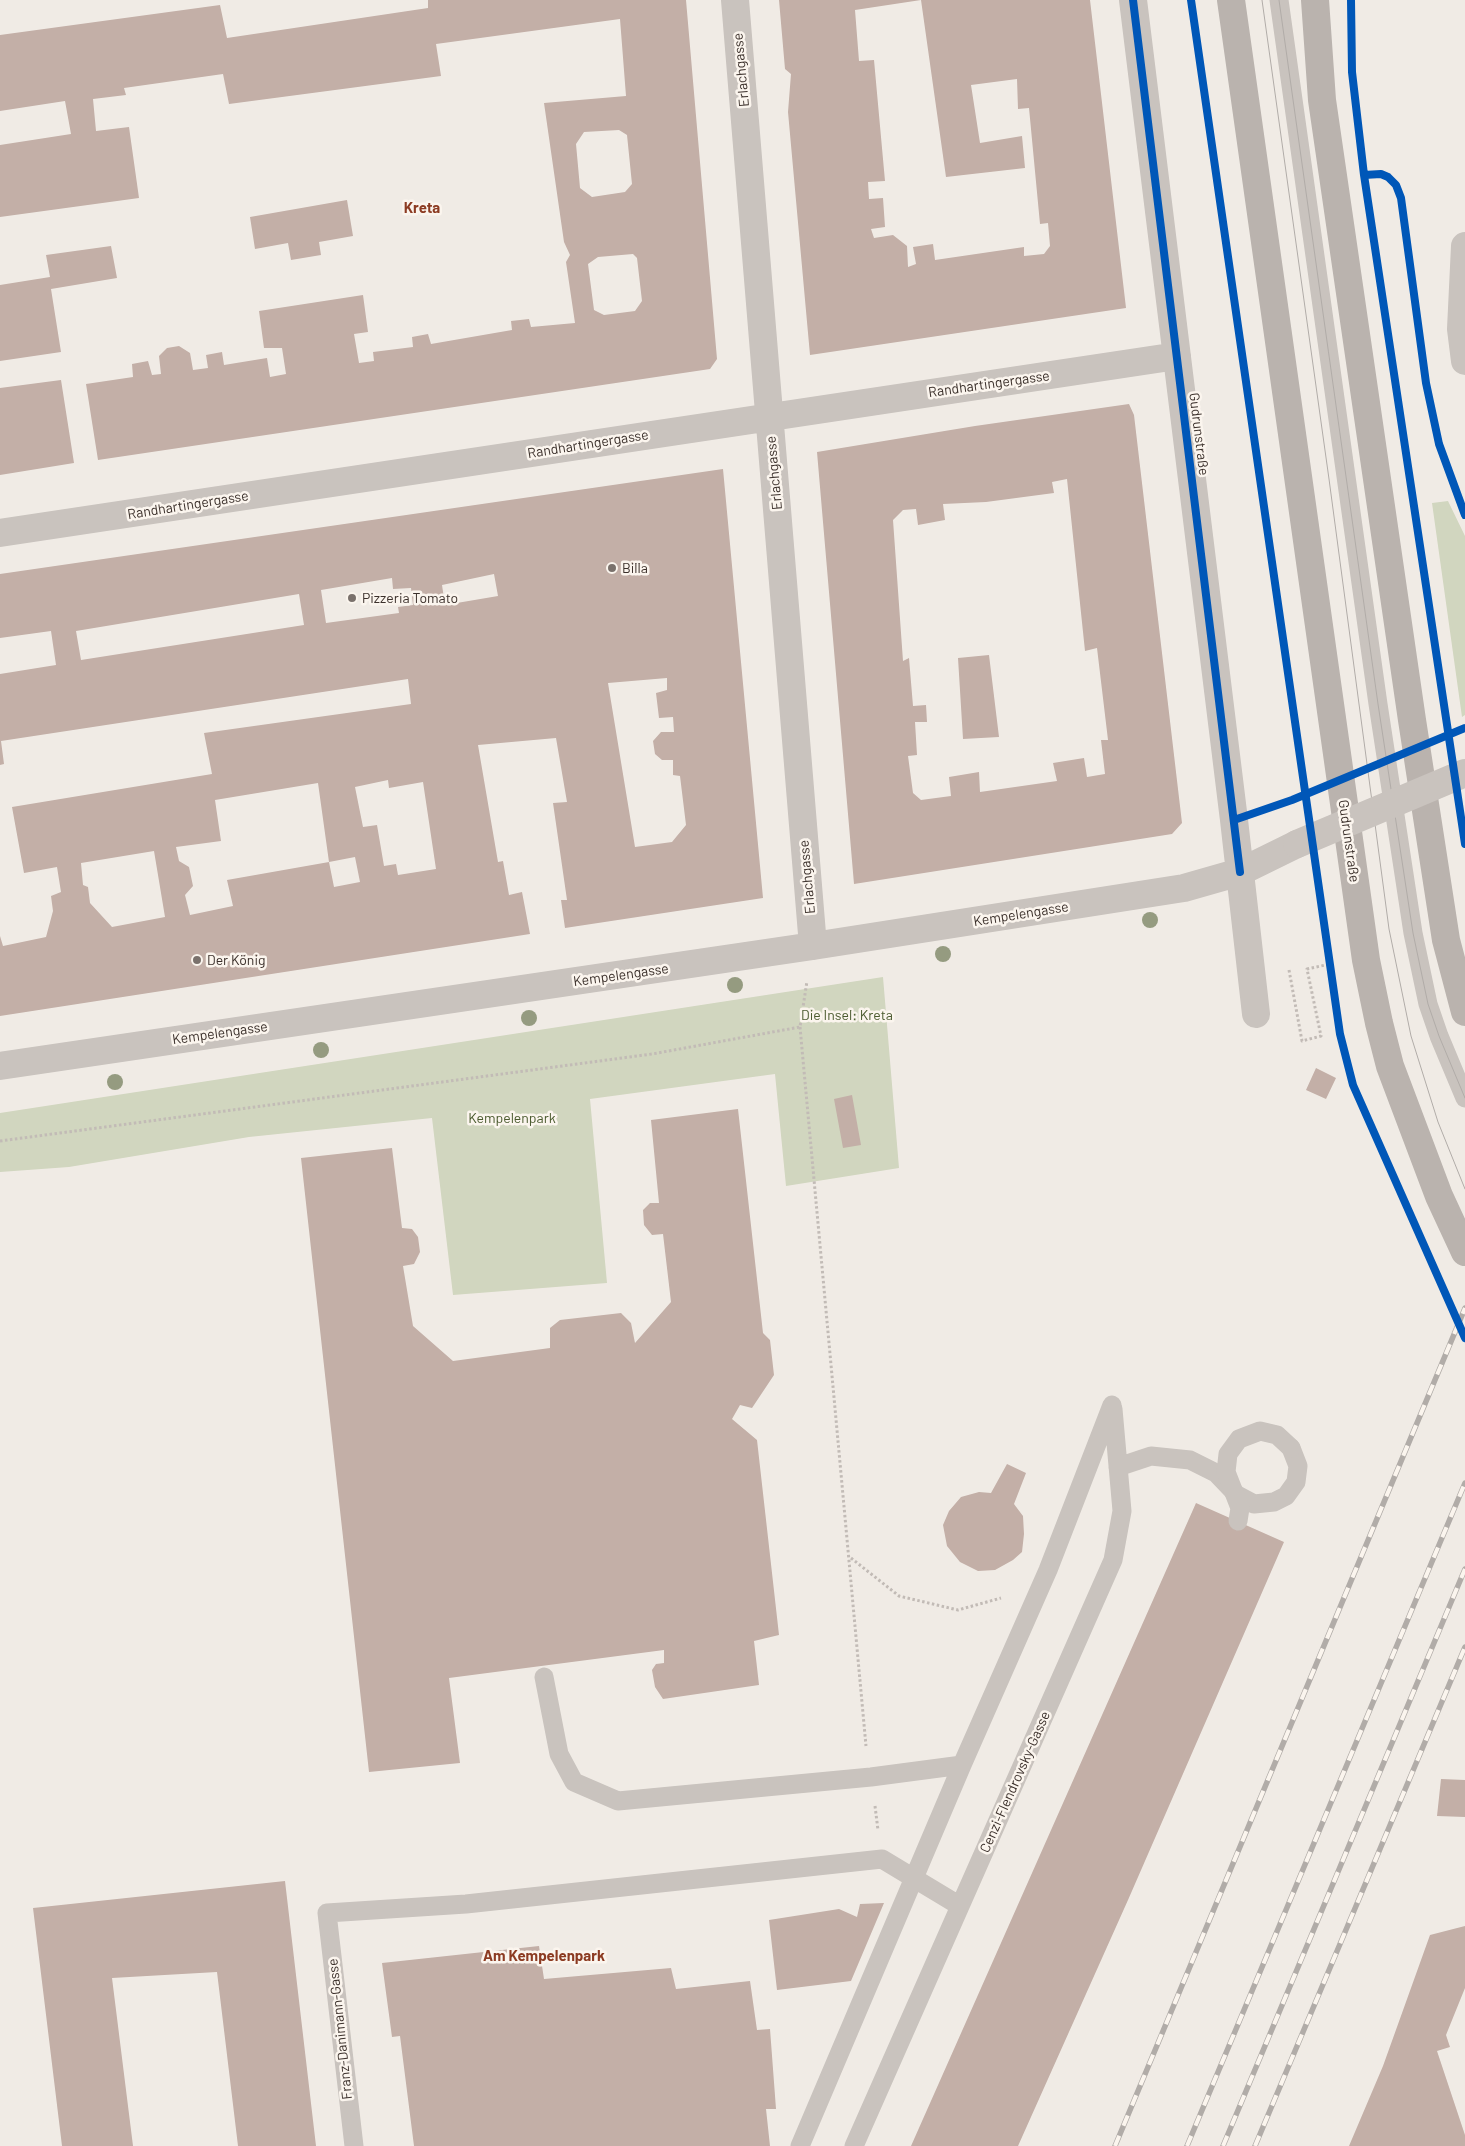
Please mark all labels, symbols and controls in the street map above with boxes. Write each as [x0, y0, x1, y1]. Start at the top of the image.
street label: Erlachgasse [729, 32, 753, 108]
district label: Kreta [404, 199, 440, 217]
street label: Randhartingergasse [927, 367, 1051, 401]
street label: Gudrunstraße [1186, 392, 1212, 476]
street label: Randhartingergasse [526, 426, 650, 462]
street label: Erlachgasse [762, 435, 786, 511]
street label: Randhartingergasse [126, 487, 250, 523]
place label: Billa [622, 560, 648, 576]
marker: Billa [606, 562, 618, 574]
place label: Pizzeria Tomato [362, 590, 458, 606]
marker: Pizzeria Tomato [346, 592, 358, 604]
street label: Gudrunstraße [1335, 799, 1363, 883]
street label: Erlachgasse [795, 839, 819, 915]
street label: Kempelengasse [972, 898, 1070, 930]
place label: Der König [207, 952, 265, 968]
marker: Der König [191, 954, 203, 966]
street label: Kempelengasse [572, 960, 670, 990]
park label: Die Insel: Kreta [801, 1007, 893, 1023]
street label: Kempelengasse [171, 1018, 269, 1048]
park label: Kempelenpark [468, 1110, 556, 1126]
street label: Cenzi-Flendrovsky-Gasse [976, 1709, 1054, 1855]
district label: Am Kempelenpark [483, 1947, 605, 1965]
street label: Franz-Danimann-Gasse [324, 1958, 356, 2100]

